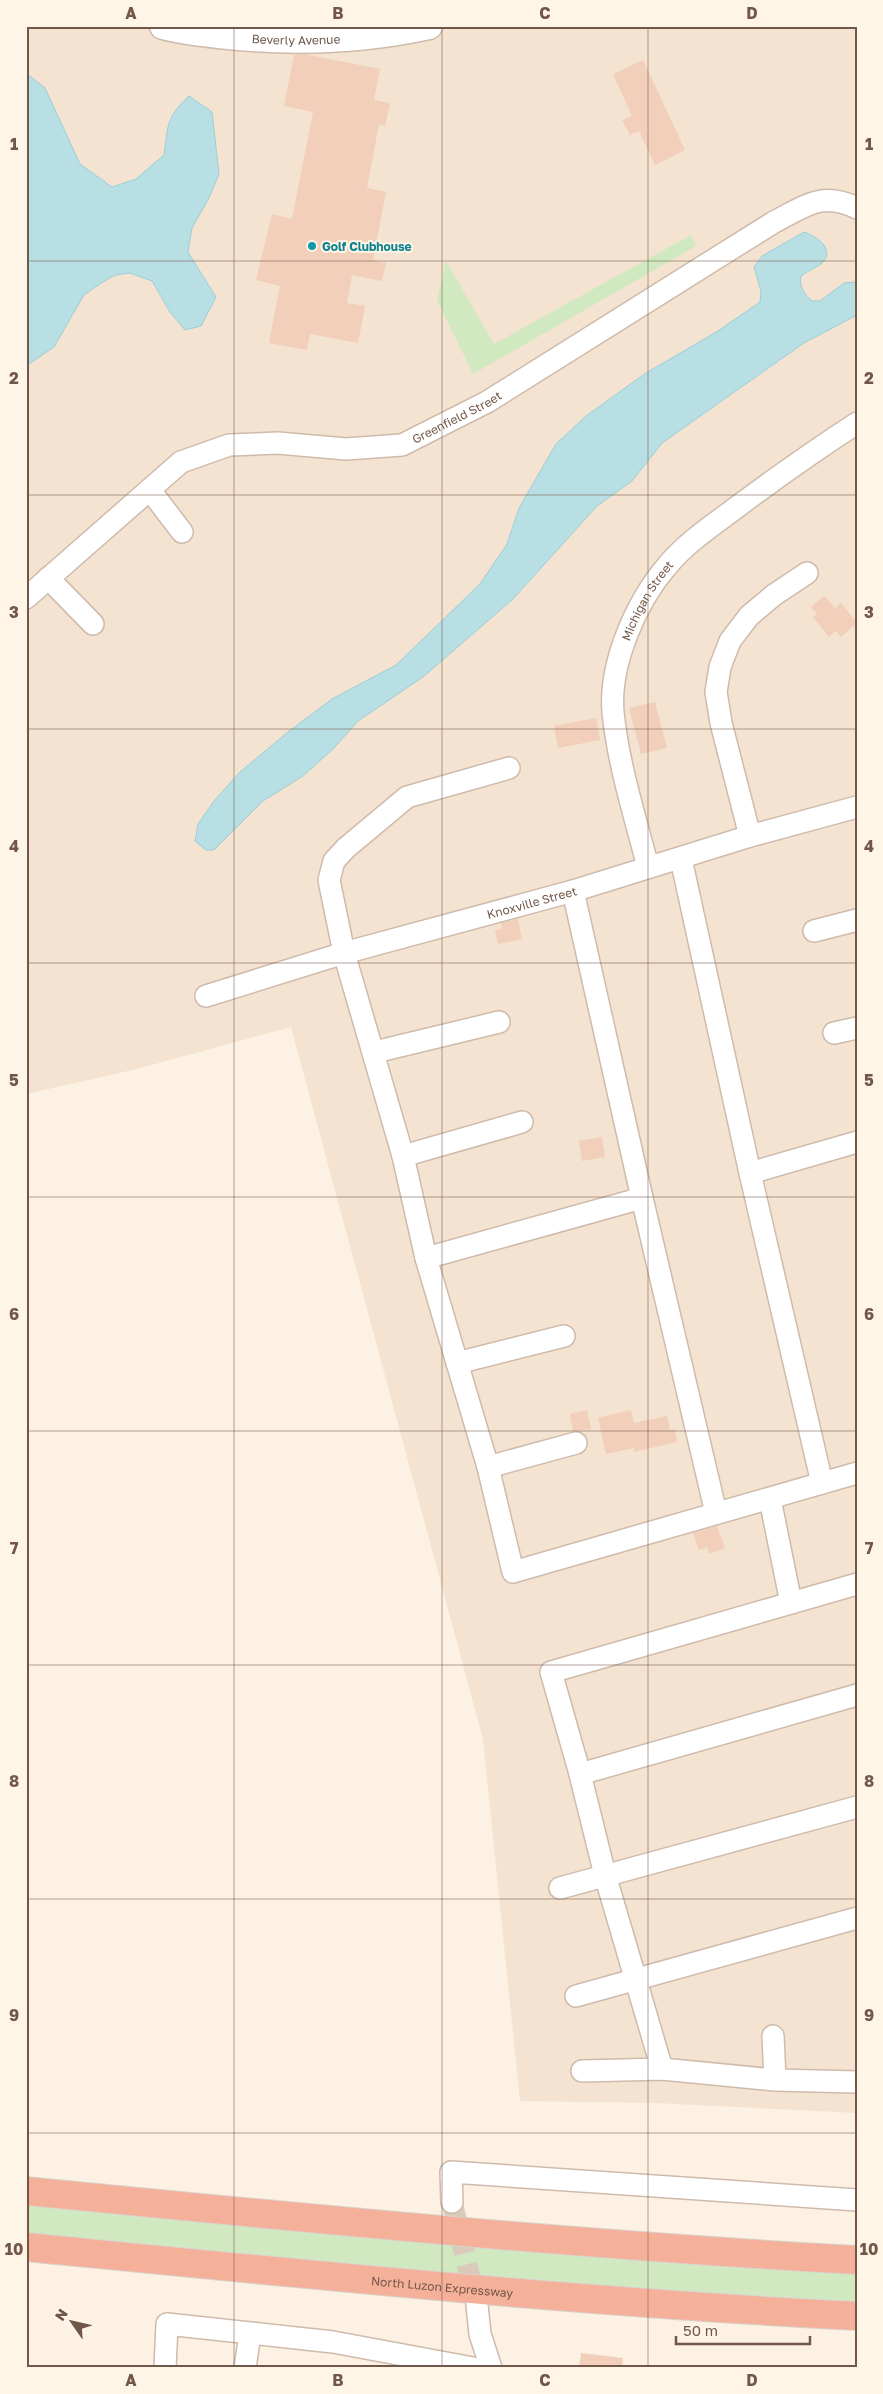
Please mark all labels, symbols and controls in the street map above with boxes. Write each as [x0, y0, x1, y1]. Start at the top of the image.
text: A [125, 3, 137, 23]
text: B [332, 3, 344, 23]
text: C [539, 3, 551, 23]
text: D [746, 3, 758, 23]
street label: Beverly Avenue [251, 31, 341, 47]
text: 1 [10, 134, 18, 154]
text: 1 [865, 134, 873, 154]
place label: Golf Clubhouse [322, 239, 412, 254]
marker: Golf Clubhouse [306, 240, 318, 252]
text: 2 [9, 368, 19, 388]
text: 2 [864, 368, 874, 388]
street label: Greenfield Street [409, 387, 504, 446]
street label: Michigan Street [618, 557, 676, 643]
text: 3 [9, 602, 19, 622]
text: 3 [864, 602, 874, 622]
text: 4 [9, 836, 19, 856]
text: 4 [864, 836, 874, 856]
street label: Knoxville Street [485, 883, 579, 922]
text: 5 [9, 1070, 19, 1090]
text: 5 [864, 1070, 874, 1090]
text: 6 [9, 1304, 19, 1324]
text: 6 [864, 1304, 874, 1324]
text: 7 [10, 1538, 19, 1558]
text: 7 [865, 1538, 874, 1558]
text: 8 [9, 1771, 19, 1791]
text: 8 [864, 1771, 874, 1791]
text: 9 [9, 2005, 19, 2025]
text: 9 [864, 2005, 874, 2025]
text: 10 [5, 2239, 23, 2259]
text: 10 [860, 2239, 878, 2259]
street label: North Luzon Expressway [371, 2273, 514, 2300]
north arrow [48, 2296, 98, 2346]
text: N [51, 2305, 71, 2324]
scale bar [676, 2314, 809, 2346]
text: 50 m [683, 2321, 718, 2339]
text: A [125, 2370, 137, 2390]
text: B [332, 2370, 344, 2390]
text: C [539, 2370, 551, 2390]
text: D [746, 2370, 758, 2390]

